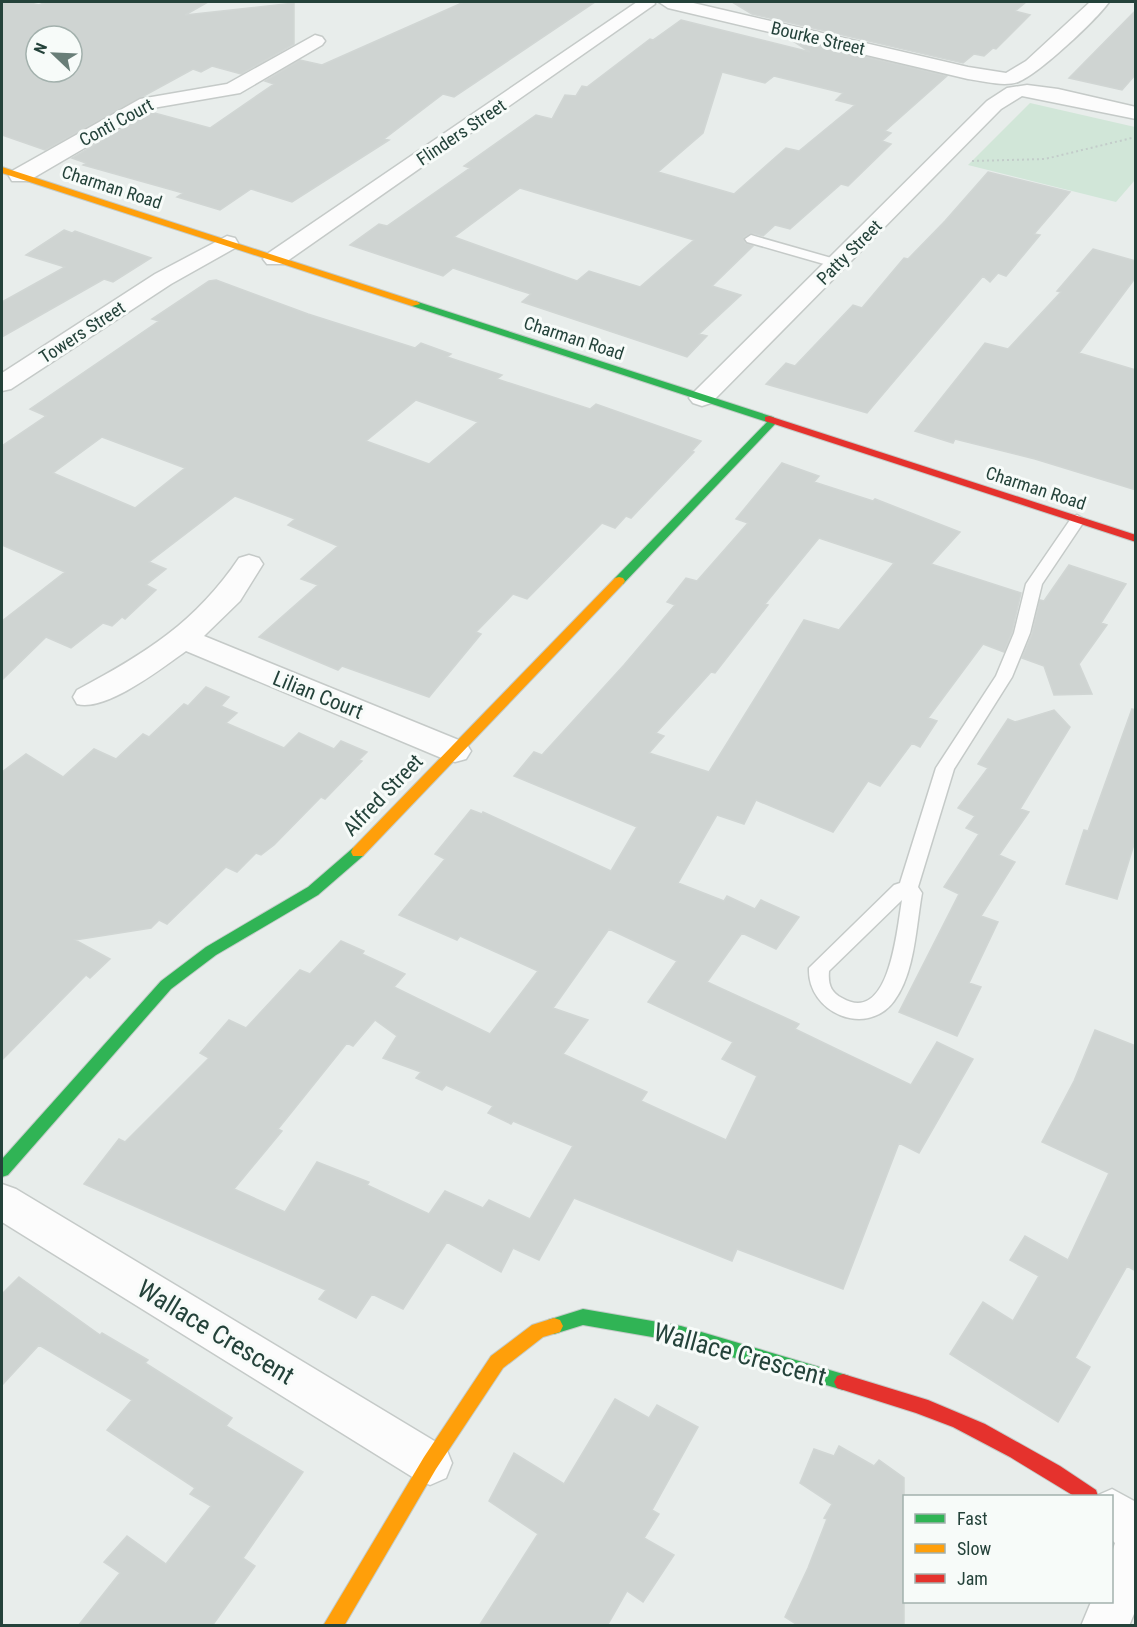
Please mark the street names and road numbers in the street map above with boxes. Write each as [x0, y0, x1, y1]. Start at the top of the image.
street label: Bourke Street [769, 17, 867, 59]
street label: Conti Court [75, 94, 157, 150]
street label: Flinders Street [412, 94, 510, 170]
street label: Charman Road [59, 161, 165, 213]
street label: Patty Street [812, 215, 886, 289]
street label: Towers Street [35, 297, 129, 367]
street label: Charman Road [521, 312, 627, 364]
street label: Charman Road [983, 462, 1089, 514]
street label: Lilian Court [269, 666, 367, 724]
street label: Alfred Street [338, 749, 428, 841]
street label: Wallace Crescent [132, 1273, 300, 1391]
street label: Wallace Crescent [650, 1317, 830, 1391]

